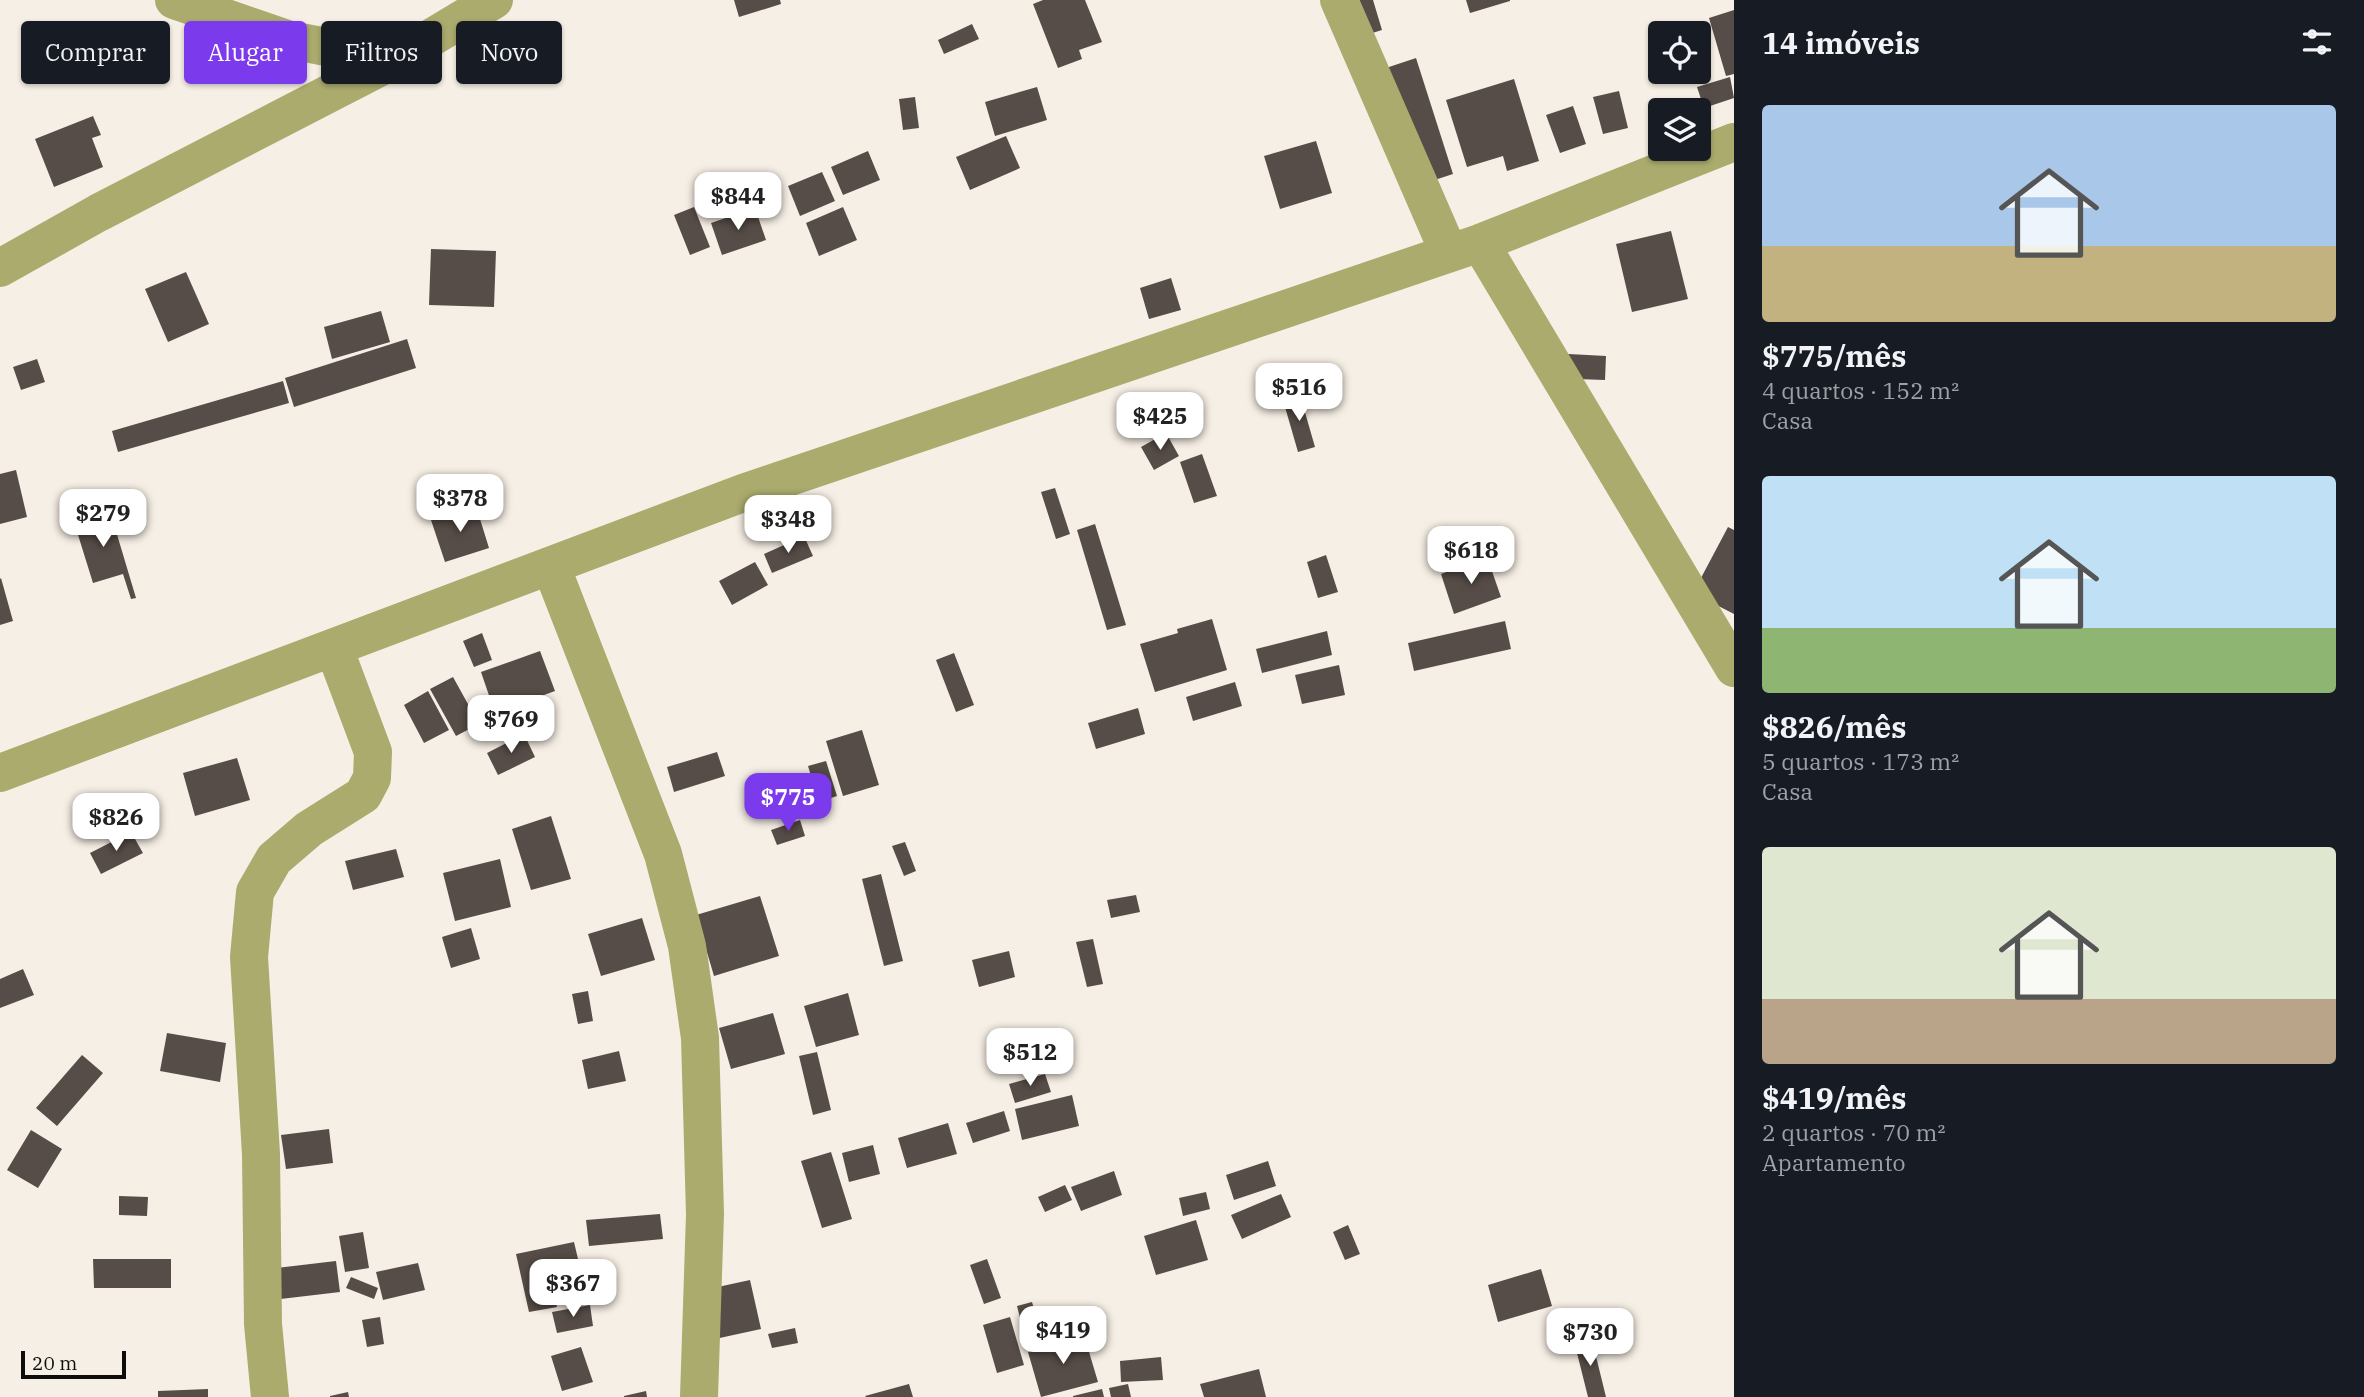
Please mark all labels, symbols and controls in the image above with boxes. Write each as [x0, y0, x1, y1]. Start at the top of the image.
chip: Comprar [21, 21, 170, 84]
chip: Alugar [184, 21, 307, 84]
chip: Filtros [321, 21, 442, 84]
chip: Novo [456, 21, 562, 84]
map controls [1648, 21, 1711, 161]
button: locate [1648, 21, 1711, 84]
text: 14 imóveis [1762, 23, 1920, 62]
icon: filters [2298, 23, 2336, 61]
button: layers [1648, 98, 1711, 161]
icon: home [1986, 150, 2112, 276]
pin: $844 [697, 173, 779, 232]
text: $844 [710, 180, 766, 210]
text: $775/mês [1762, 336, 1907, 375]
pin: $516 [1258, 364, 1340, 423]
text: $516 [1271, 371, 1327, 401]
text: 4 quartos · 152 m² [1762, 375, 1959, 405]
pin: $425 [1119, 392, 1201, 452]
text: $425 [1132, 400, 1188, 430]
text: Casa [1762, 405, 1813, 435]
pin: $378 [419, 475, 501, 534]
text: $378 [432, 482, 488, 512]
pin: $279 [62, 490, 144, 549]
pin: $348 [747, 496, 829, 555]
text: $279 [75, 497, 131, 527]
text: $348 [760, 503, 816, 533]
icon: home [1986, 521, 2112, 647]
pin: $618 [1430, 526, 1512, 586]
text: $618 [1443, 534, 1499, 564]
pin: $769 [470, 696, 552, 755]
text: $769 [483, 703, 539, 733]
text: $826/mês [1762, 707, 1907, 746]
text: 5 quartos · 173 m² [1762, 746, 1959, 776]
pin: $775 [747, 774, 829, 833]
text: Casa [1762, 776, 1813, 806]
text: $775 [760, 781, 816, 811]
pin: $826 [75, 794, 157, 853]
text: $826 [88, 801, 144, 831]
icon: home [1986, 892, 2112, 1018]
pin: $512 [989, 1028, 1071, 1088]
text: $512 [1002, 1036, 1058, 1066]
text: $419/mês [1762, 1078, 1907, 1117]
text: 2 quartos · 70 m² [1762, 1117, 1945, 1147]
text: Apartamento [1762, 1147, 1906, 1177]
pin: $367 [532, 1260, 614, 1319]
text: $367 [545, 1267, 601, 1297]
pin: $419 [1022, 1306, 1104, 1366]
pin: $730 [1549, 1308, 1631, 1368]
text: $419 [1035, 1314, 1091, 1344]
text: $730 [1562, 1316, 1618, 1346]
scale bar [21, 1348, 126, 1380]
text: 20 m [32, 1351, 77, 1375]

